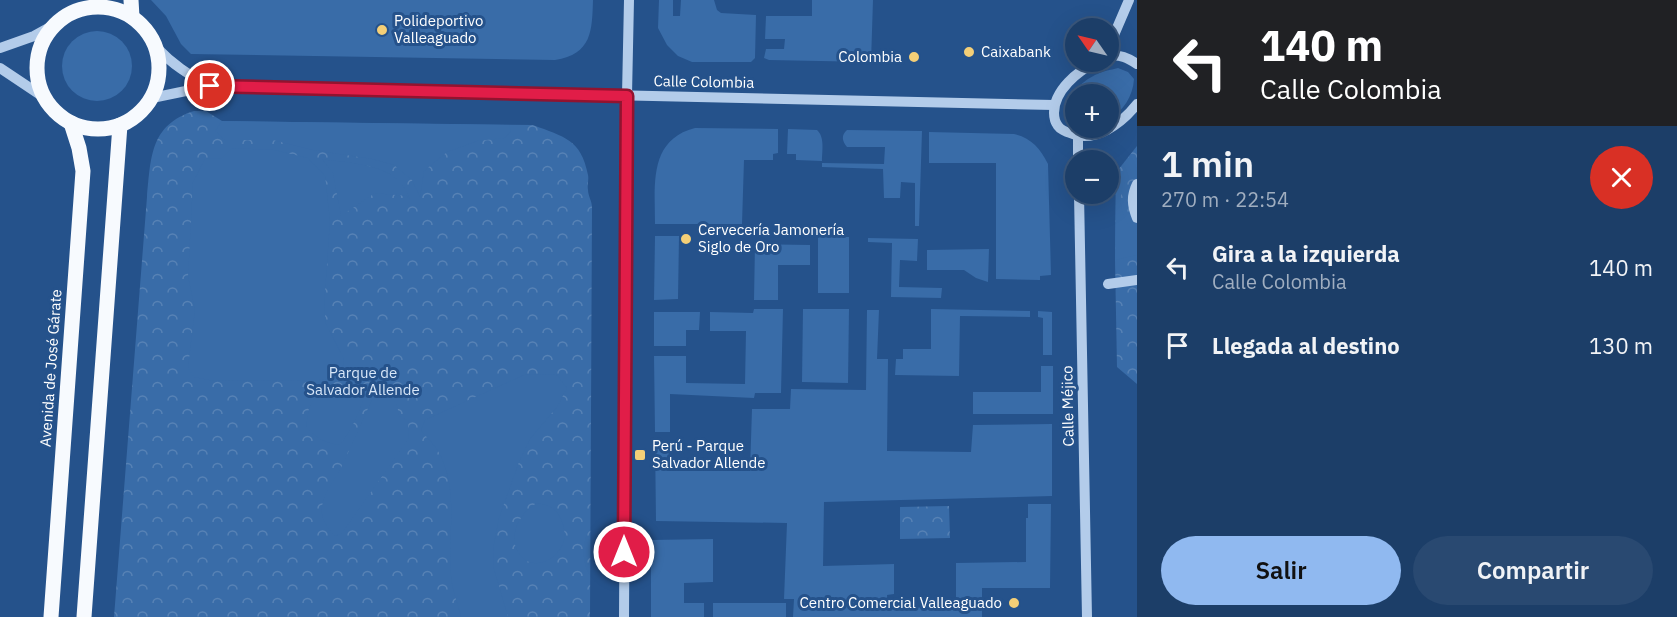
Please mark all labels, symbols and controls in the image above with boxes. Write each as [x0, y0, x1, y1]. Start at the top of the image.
place label: Polideportivo Valleaguado [394, 11, 483, 47]
north arrow [1065, 18, 1119, 72]
map controls [1065, 18, 1119, 204]
text: 140 m [1260, 18, 1383, 73]
marker: Polideportivo Valleaguado [375, 23, 389, 37]
icon: left [1161, 24, 1239, 102]
place label: Caixabank [981, 42, 1051, 61]
marker: Caixabank [962, 45, 976, 59]
place label: Colombia [838, 47, 902, 66]
marker: Colombia [907, 50, 921, 64]
pin [184, 60, 235, 111]
icon: arrive [193, 69, 226, 102]
street label: Calle Colombia [653, 71, 755, 92]
text: Calle Colombia [1260, 71, 1442, 106]
button: + [1065, 84, 1119, 138]
text: 1 min [1161, 140, 1254, 187]
button: close [1590, 146, 1653, 209]
button: − [1065, 150, 1119, 204]
text: 270 m · 22:54 [1161, 186, 1289, 213]
place label: Cervecería Jamonería Siglo de Oro [698, 220, 844, 256]
marker: Cervecería Jamonería Siglo de Oro [679, 232, 693, 246]
text: Gira a la izquierda [1212, 239, 1400, 268]
icon: left [1161, 251, 1194, 284]
text: 140 m [1589, 253, 1653, 282]
text: Calle Colombia [1212, 268, 1347, 295]
street label: Avenida de José Gárate [36, 288, 65, 448]
icon: arrive [1161, 329, 1194, 362]
text: Llegada al destino [1212, 331, 1400, 360]
text: 130 m [1589, 331, 1653, 360]
park label: Parque de Salvador Allende [306, 363, 420, 399]
street label: Calle Méjico [1057, 365, 1078, 447]
place label: Perú - Parque Salvador Allende [652, 436, 765, 472]
marker: Perú - Parque Salvador Allende [633, 448, 647, 462]
position arrow [592, 520, 656, 584]
button: Salir [1161, 536, 1401, 605]
button: Compartir [1413, 536, 1653, 605]
place label: Centro Comercial Valleaguado [799, 593, 1002, 612]
marker: Centro Comercial Valleaguado [1007, 596, 1021, 610]

